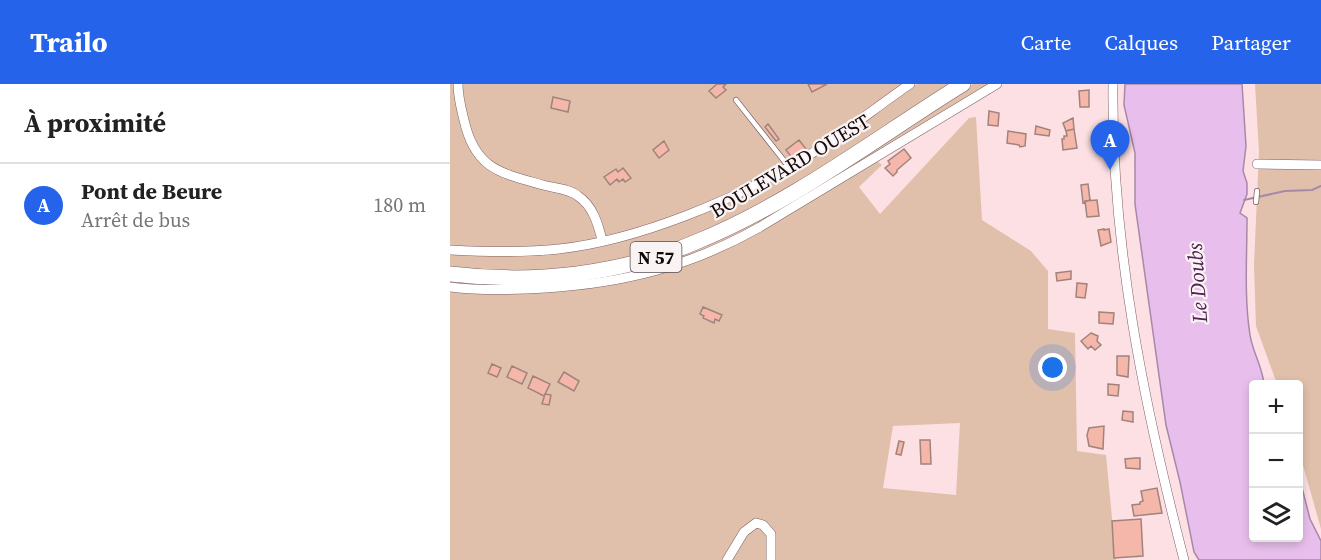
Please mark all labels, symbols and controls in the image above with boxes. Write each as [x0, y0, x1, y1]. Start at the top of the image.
text: Trailo [30, 23, 108, 61]
text: Carte [1021, 28, 1071, 57]
text: Calques [1104, 28, 1178, 57]
text: Partager [1211, 28, 1291, 57]
text: À proximité [24, 105, 166, 141]
street label: BOULEVARD OUEST [705, 107, 875, 225]
pin: A [1090, 120, 1130, 170]
text: Pont de Beure [81, 176, 222, 206]
text: A [37, 191, 50, 219]
text: 180 m [373, 191, 426, 219]
text: Arrêt de bus [81, 206, 190, 234]
road number: N 57 [630, 242, 682, 272]
water label: Le Doubs [1180, 242, 1214, 325]
your location [1038, 353, 1067, 382]
map controls [1249, 380, 1303, 542]
button: + [1249, 380, 1303, 434]
button: − [1249, 434, 1303, 488]
button: layers [1249, 488, 1303, 542]

